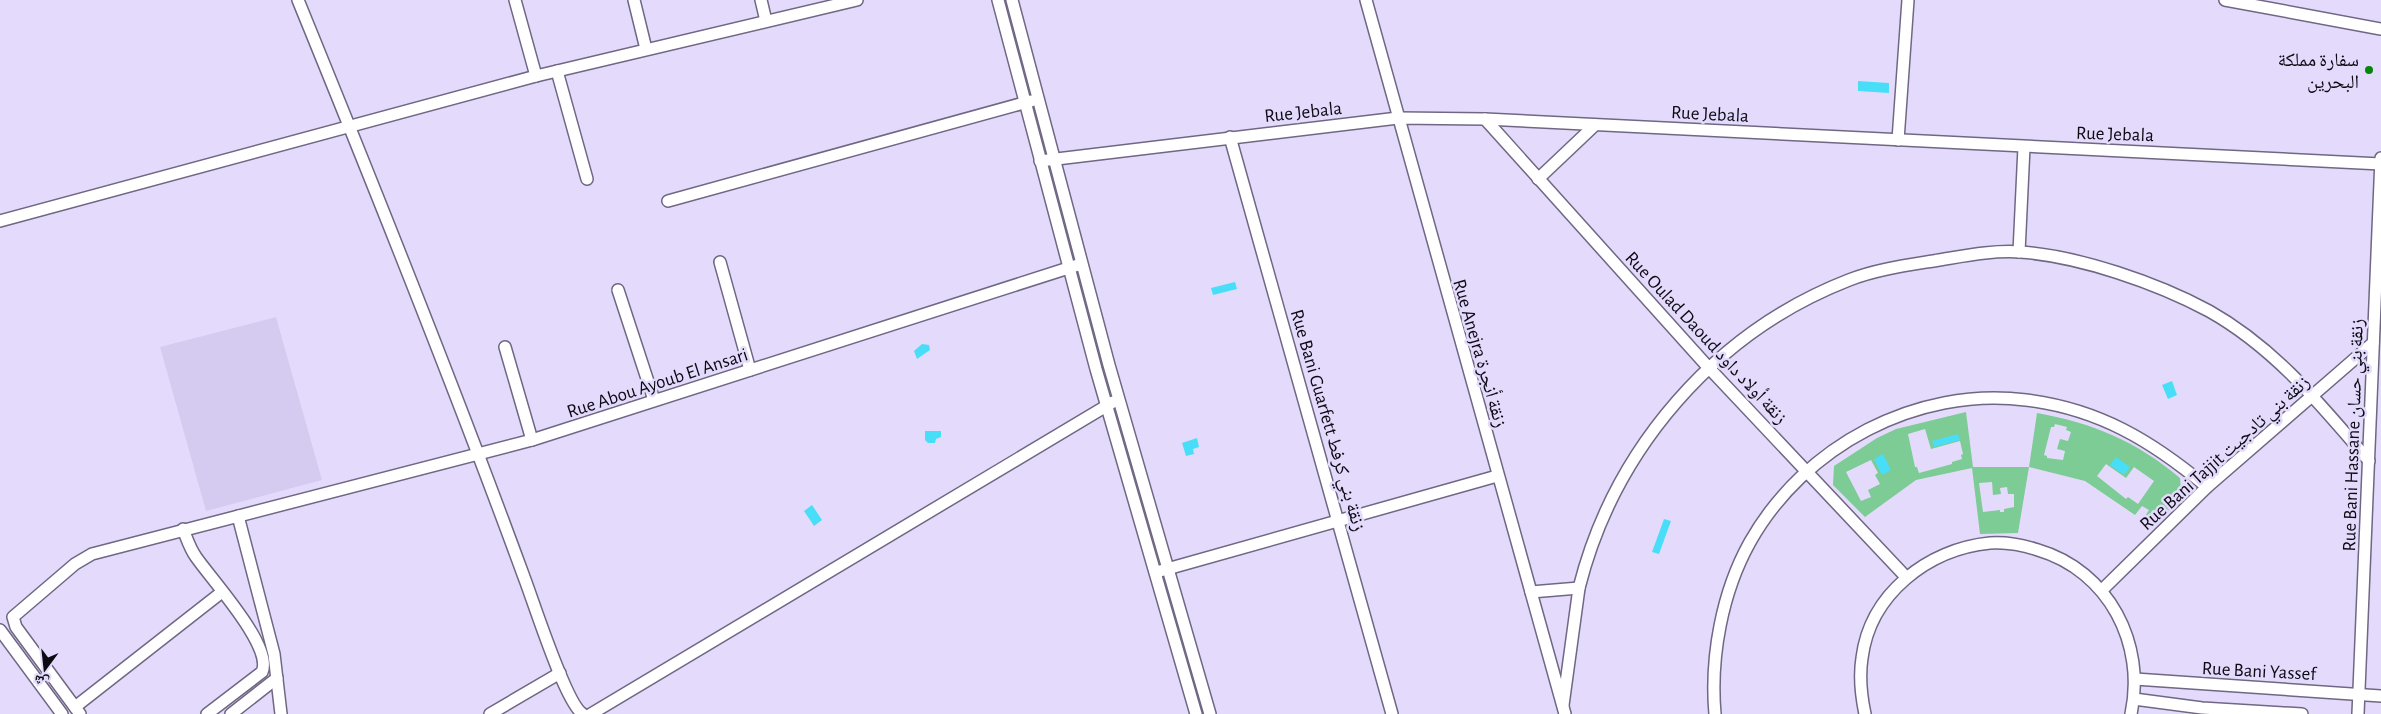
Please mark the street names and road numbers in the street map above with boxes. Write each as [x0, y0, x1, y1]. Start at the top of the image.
street label: Rue Jebala [1263, 99, 1343, 126]
street label: Rue Jebala [1670, 103, 1750, 126]
street label: Rue Jebala [2076, 124, 2154, 145]
street label: Rue Oulad Daoud زنقة أولاد داود [1620, 246, 1793, 429]
street label: Rue Anejra زنقة أنجرة [1448, 276, 1512, 430]
street label: Rue Bani Guarfett زنقة بني كرفط [1282, 307, 1368, 535]
street label: Rue Bani Hassane زنقة بني حسان [2340, 318, 2372, 552]
street label: Rue Abou Ayoub El Ansari [565, 345, 750, 422]
street label: Rue Bani Tajjit زنقة بني تادجيت [2137, 372, 2317, 538]
street label: Rue Bani Yassef [2201, 659, 2318, 684]

